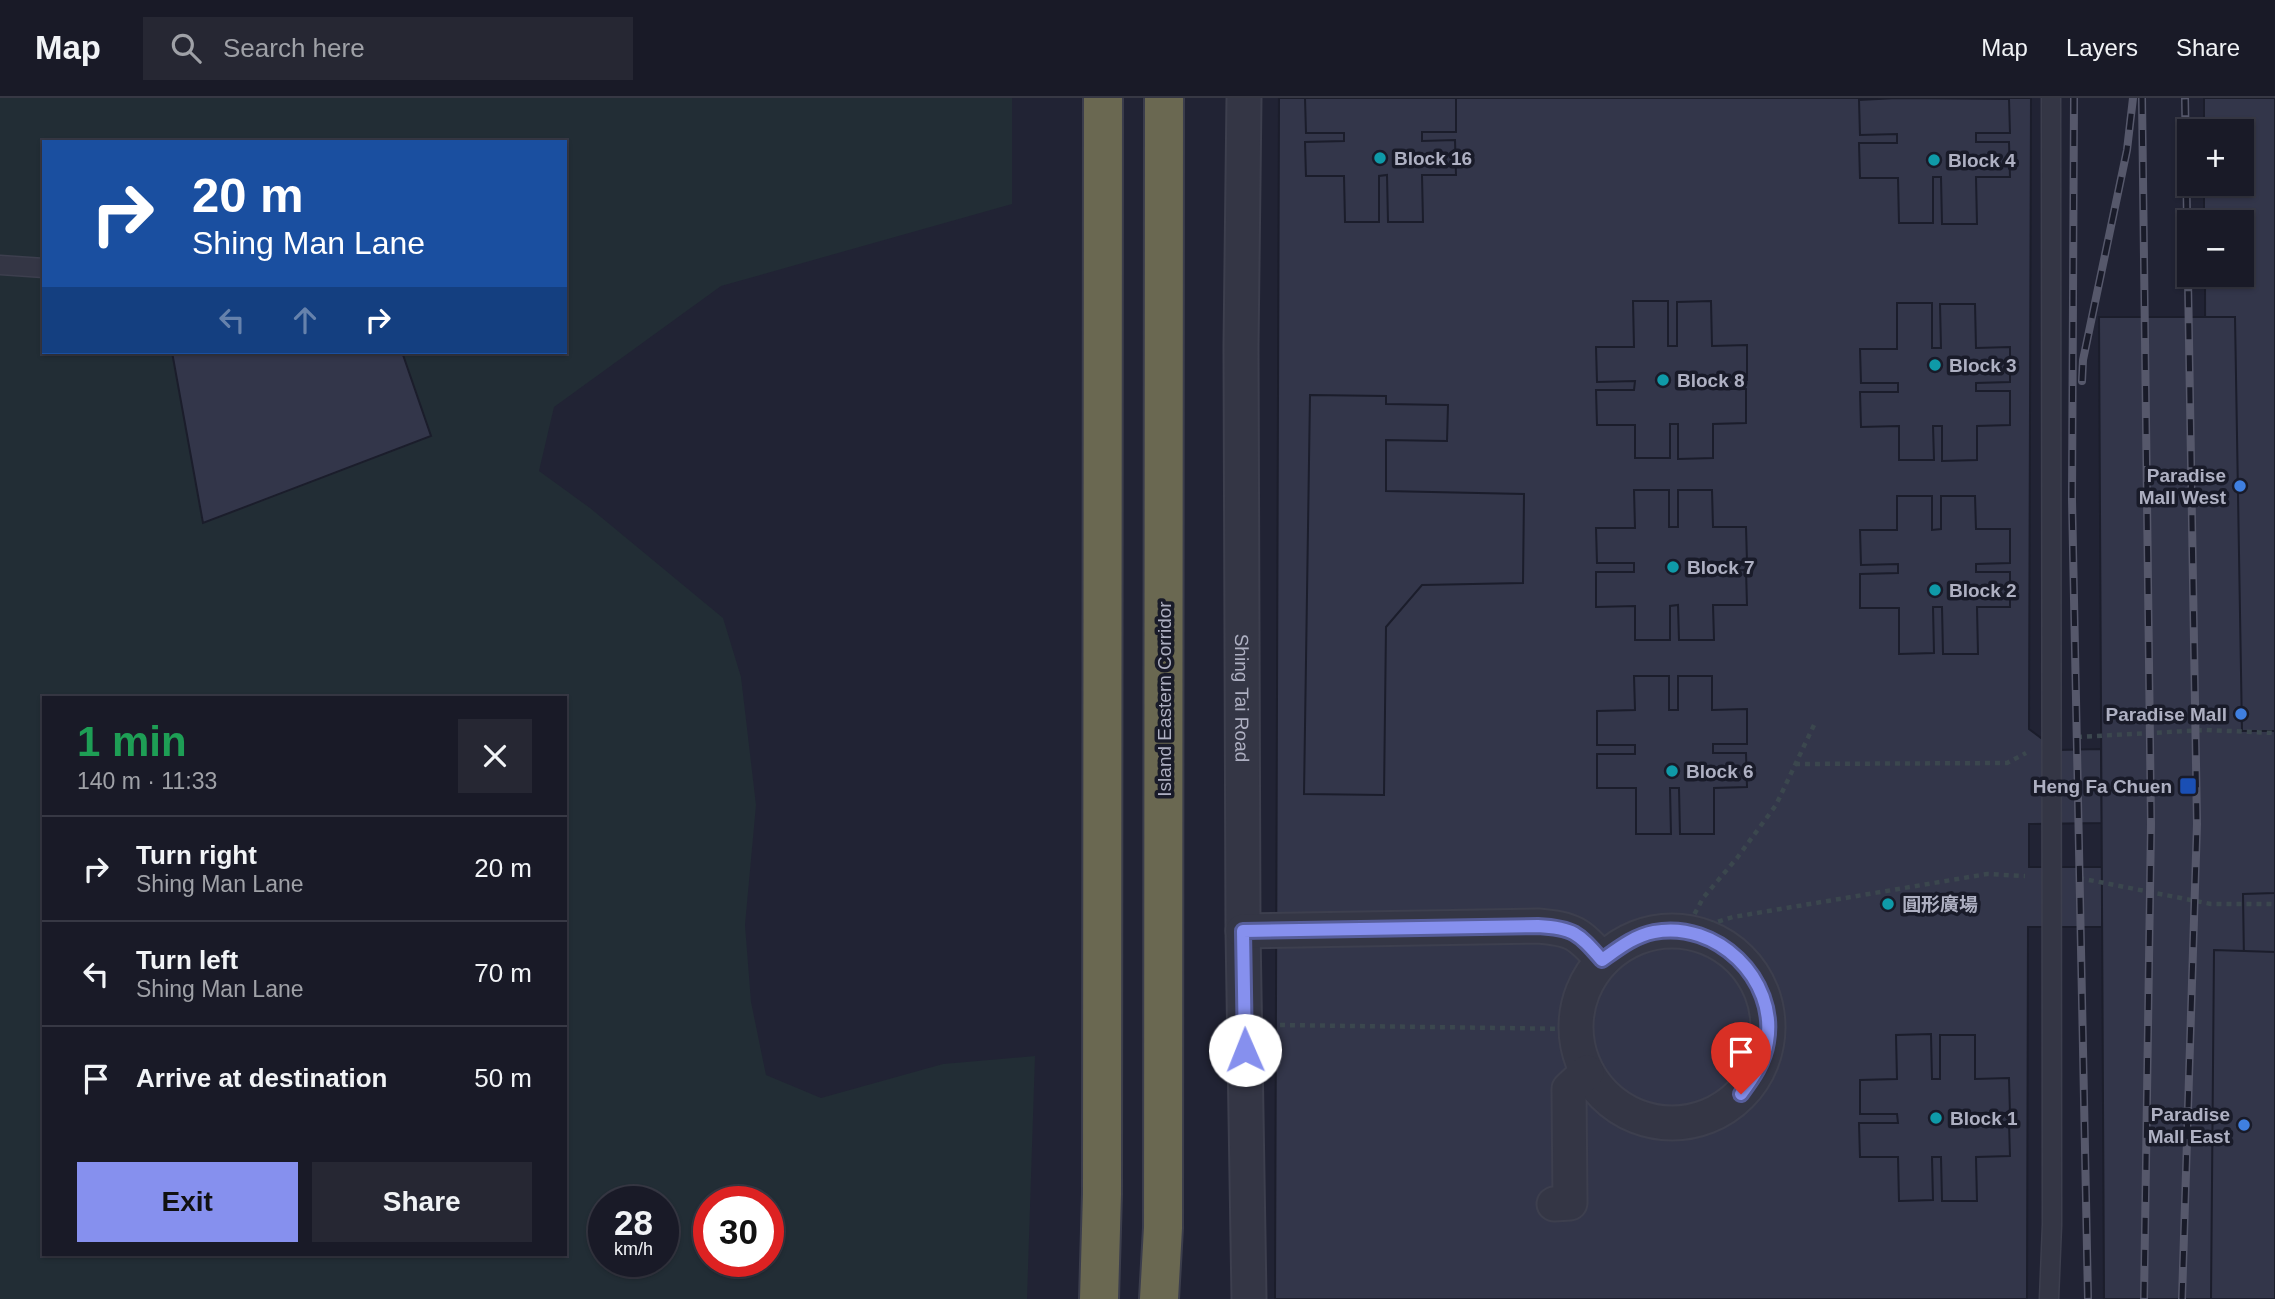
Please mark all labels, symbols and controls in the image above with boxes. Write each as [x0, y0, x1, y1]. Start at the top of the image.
search box [143, 17, 633, 80]
text: Map [35, 29, 101, 66]
icon: search [167, 29, 205, 67]
text: Search here [223, 33, 365, 63]
text: Map [1981, 34, 2028, 61]
text: Layers [2066, 34, 2138, 61]
text: Share [2176, 34, 2240, 61]
map controls [2177, 119, 2254, 287]
button: + [2177, 119, 2254, 196]
place label: Block 16 [1394, 148, 1472, 169]
marker: Block 16 [1372, 150, 1388, 166]
place label: Block 4 [1948, 150, 2016, 171]
marker: Block 4 [1926, 152, 1942, 168]
icon: right [77, 168, 168, 259]
text: 20 m [192, 168, 304, 222]
button: − [2177, 210, 2254, 287]
text: Shing Man Lane [192, 225, 425, 261]
icon: left [213, 301, 251, 339]
icon: ahead [286, 301, 324, 339]
icon: right [359, 301, 397, 339]
place label: Block 3 [1949, 355, 2017, 376]
marker: Block 3 [1927, 357, 1943, 373]
place label: Block 8 [1677, 370, 1745, 391]
marker: Block 8 [1655, 372, 1671, 388]
place label: Paradise Mall West [2139, 465, 2227, 508]
marker: Paradise Mall West [2232, 478, 2248, 494]
place label: Block 7 [1687, 557, 1755, 578]
marker: Block 7 [1665, 559, 1681, 575]
place label: Block 2 [1949, 580, 2017, 601]
marker: Block 2 [1927, 582, 1943, 598]
street label: Island Eastern Corridor [1154, 601, 1175, 797]
street label: Shing Tai Road [1231, 634, 1253, 762]
place label: Paradise Mall [2106, 704, 2227, 725]
marker: Paradise Mall [2233, 706, 2249, 722]
text: 1 min [77, 718, 187, 765]
button: close [458, 719, 532, 793]
place label: Block 6 [1686, 761, 1754, 782]
marker: Block 6 [1664, 763, 1680, 779]
text: 140 m · 11:33 [77, 768, 217, 794]
place label: Heng Fa Chuen [2033, 776, 2172, 797]
marker: Heng Fa Chuen [2178, 776, 2198, 796]
text: Turn right [136, 840, 257, 870]
icon: right [77, 850, 115, 888]
text: 20 m [474, 853, 532, 883]
text: Shing Man Lane [136, 871, 304, 897]
place label: 圓形廣場 [1902, 894, 1978, 915]
marker: 圓形廣場 [1880, 896, 1896, 912]
text: Turn left [136, 945, 238, 975]
icon: left [77, 955, 115, 993]
text: 70 m [474, 958, 532, 988]
text: Shing Man Lane [136, 976, 304, 1002]
position arrow [1208, 1013, 1282, 1087]
pin [1711, 1022, 1771, 1094]
icon: arrive [1722, 1033, 1760, 1071]
icon: arrive [77, 1060, 115, 1098]
text: Arrive at destination [136, 1063, 387, 1093]
text: 50 m [474, 1063, 532, 1093]
place label: Paradise Mall East [2148, 1104, 2231, 1147]
place label: Block 1 [1950, 1108, 2018, 1129]
marker: Block 1 [1928, 1110, 1944, 1126]
marker: Paradise Mall East [2236, 1117, 2252, 1133]
button: Exit [77, 1162, 298, 1242]
button: Share [312, 1162, 532, 1242]
speed limit sign: 30 [693, 1186, 784, 1277]
text: 28 [614, 1203, 653, 1242]
text: km/h [614, 1239, 653, 1259]

